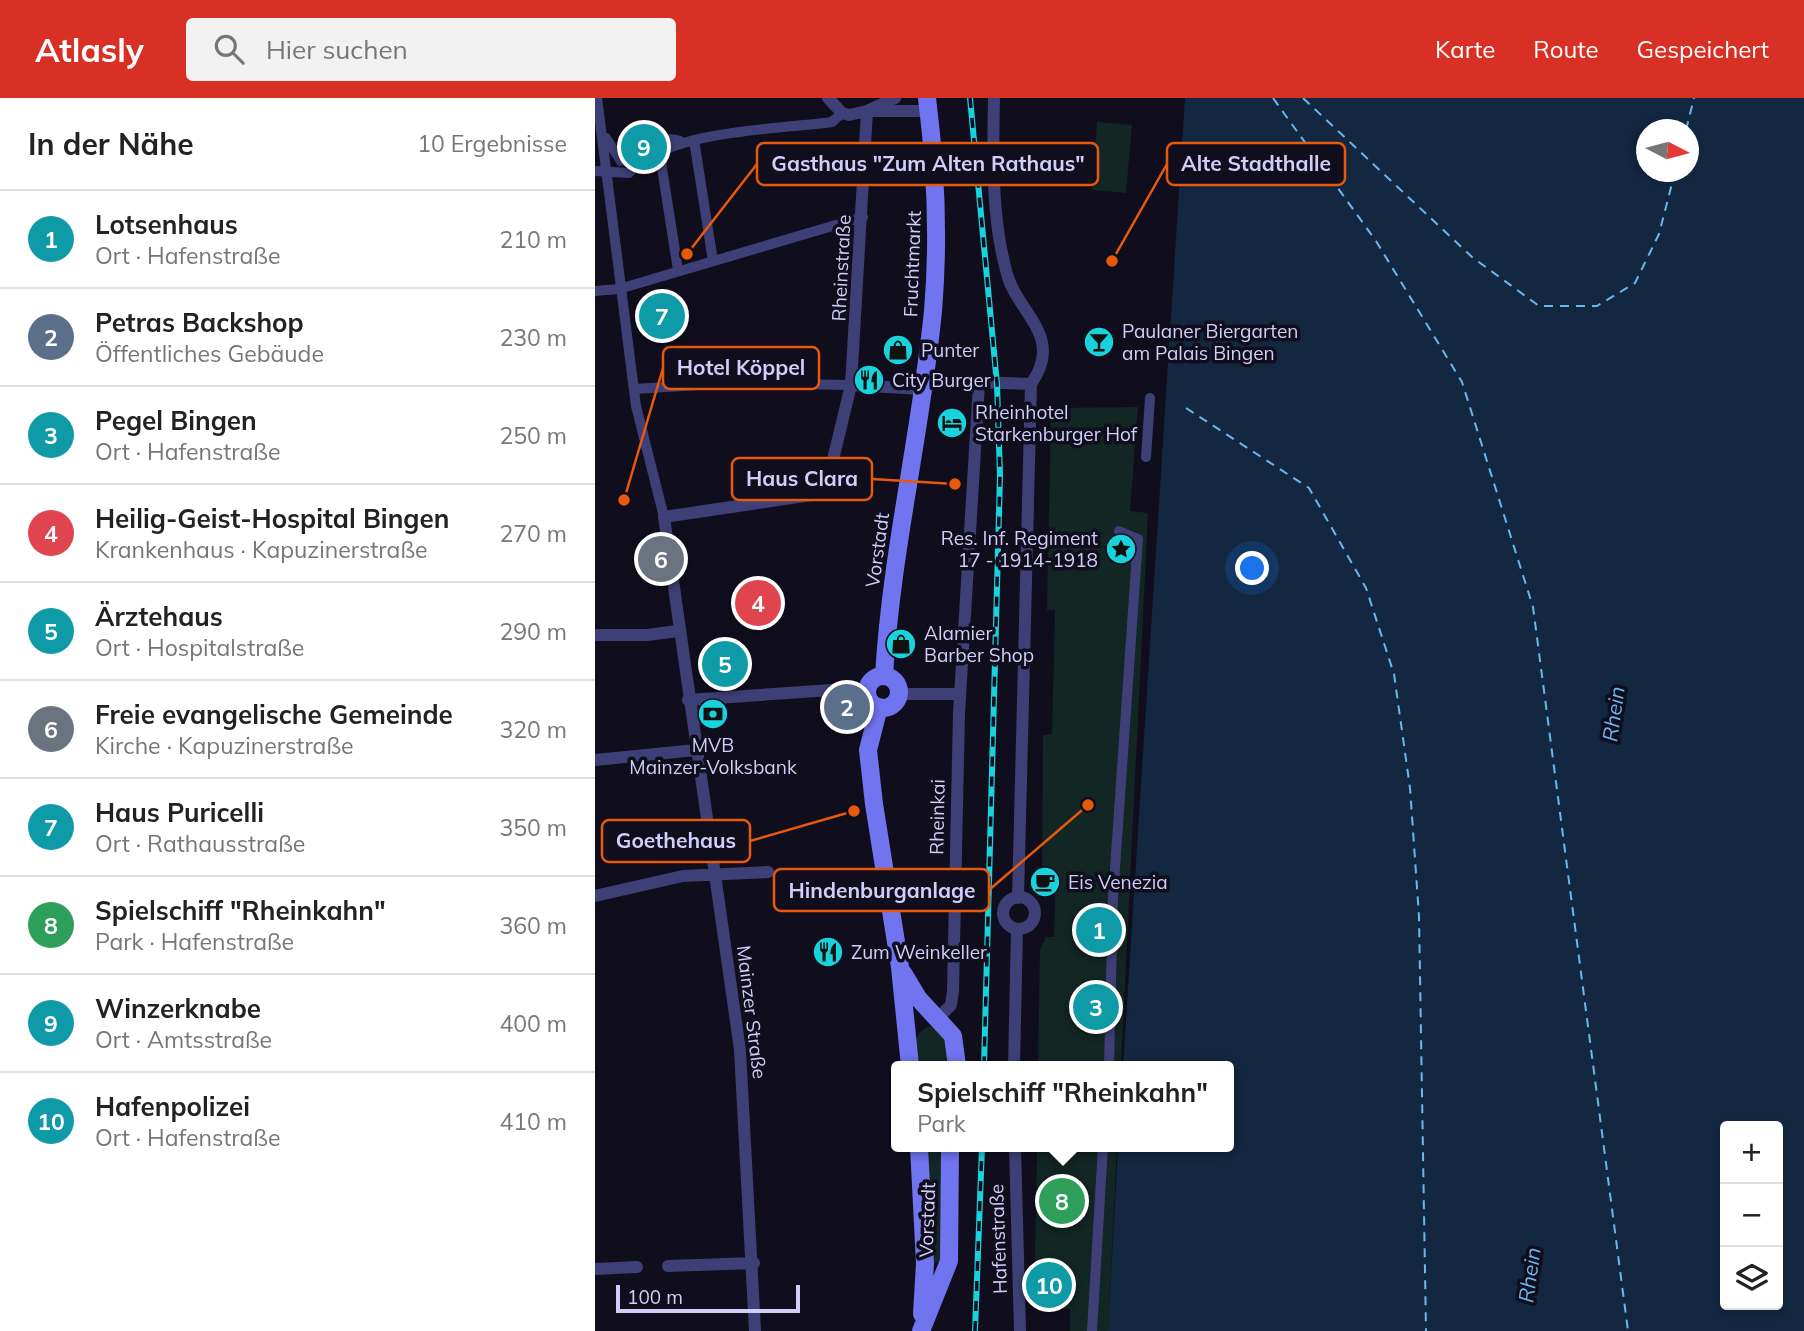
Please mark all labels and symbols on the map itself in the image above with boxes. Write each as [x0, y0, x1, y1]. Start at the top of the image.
north arrow [1636, 119, 1699, 182]
pin: 9 [621, 121, 667, 173]
callout: Gasthaus "Zum Alten Rathaus" [757, 143, 1098, 185]
callout: Alte Stadthalle [1167, 143, 1345, 185]
text: Gasthaus "Zum Alten Rathaus" [771, 150, 1085, 176]
text: Alte Stadthalle [1181, 150, 1331, 176]
street label: Fruchtmarkt [898, 210, 926, 318]
street label: Rheinstraße [826, 214, 856, 322]
pin: 7 [639, 290, 685, 342]
place label: Paulaner Biergarten am Palais Bingen [1122, 319, 1298, 365]
bar icon: Paulaner Biergarten am Palais Bingen [1082, 325, 1116, 359]
shop icon: Punter [881, 333, 915, 367]
place label: Punter [921, 338, 979, 362]
callout: Hotel Köppel [663, 347, 819, 389]
text: Hotel Köppel [677, 354, 805, 380]
restaurant icon: City Burger [852, 363, 886, 397]
place label: City Burger [892, 368, 991, 392]
place label: Rheinhotel Starkenburger Hof [975, 400, 1138, 446]
hotel icon: Rheinhotel Starkenburger Hof [935, 406, 969, 440]
callout: Haus Clara [732, 458, 872, 500]
text: Haus Clara [746, 465, 858, 491]
street label: Vorstadt [860, 511, 894, 589]
place label: Res. Inf. Regiment 17 - 1914-1918 [941, 526, 1098, 572]
place icon: Res. Inf. Regiment 17 - 1914-1918 [1104, 532, 1138, 566]
pin: 6 [638, 533, 684, 585]
your location [1235, 551, 1269, 585]
pin: 4 [735, 577, 781, 629]
place label: Alamier Barber Shop [924, 621, 1034, 667]
shop icon: Alamier Barber Shop [884, 627, 918, 661]
pin: 5 [702, 638, 748, 690]
pin: 2 [824, 681, 870, 733]
water label: Rhein [1596, 685, 1630, 743]
bank icon: MVB Mainzer-Volksbank [696, 697, 730, 731]
place label: MVB Mainzer-Volksbank [629, 733, 797, 779]
street label: Rheinkai [924, 779, 950, 855]
callout: Goethehaus [602, 820, 750, 862]
text: Goethehaus [616, 827, 736, 853]
cafe icon: Eis Venezia [1028, 865, 1062, 899]
callout: Hindenburganlage [774, 869, 989, 911]
place label: Eis Venezia [1068, 870, 1168, 894]
text: Hindenburganlage [788, 877, 976, 903]
pin: 1 [1076, 904, 1122, 956]
restaurant icon: Zum Weinkeller [811, 935, 845, 969]
place label: Zum Weinkeller [851, 940, 987, 964]
street label: Mainzer Straße [732, 944, 772, 1080]
pin: 3 [1073, 981, 1119, 1033]
pin: 8 [1039, 1175, 1085, 1227]
street label: Vorstadt [914, 1182, 940, 1258]
street label: Hafenstraße [984, 1184, 1012, 1294]
water label: Rhein [1512, 1246, 1546, 1304]
pin: 10 [1026, 1259, 1072, 1311]
scale bar [616, 1282, 800, 1314]

